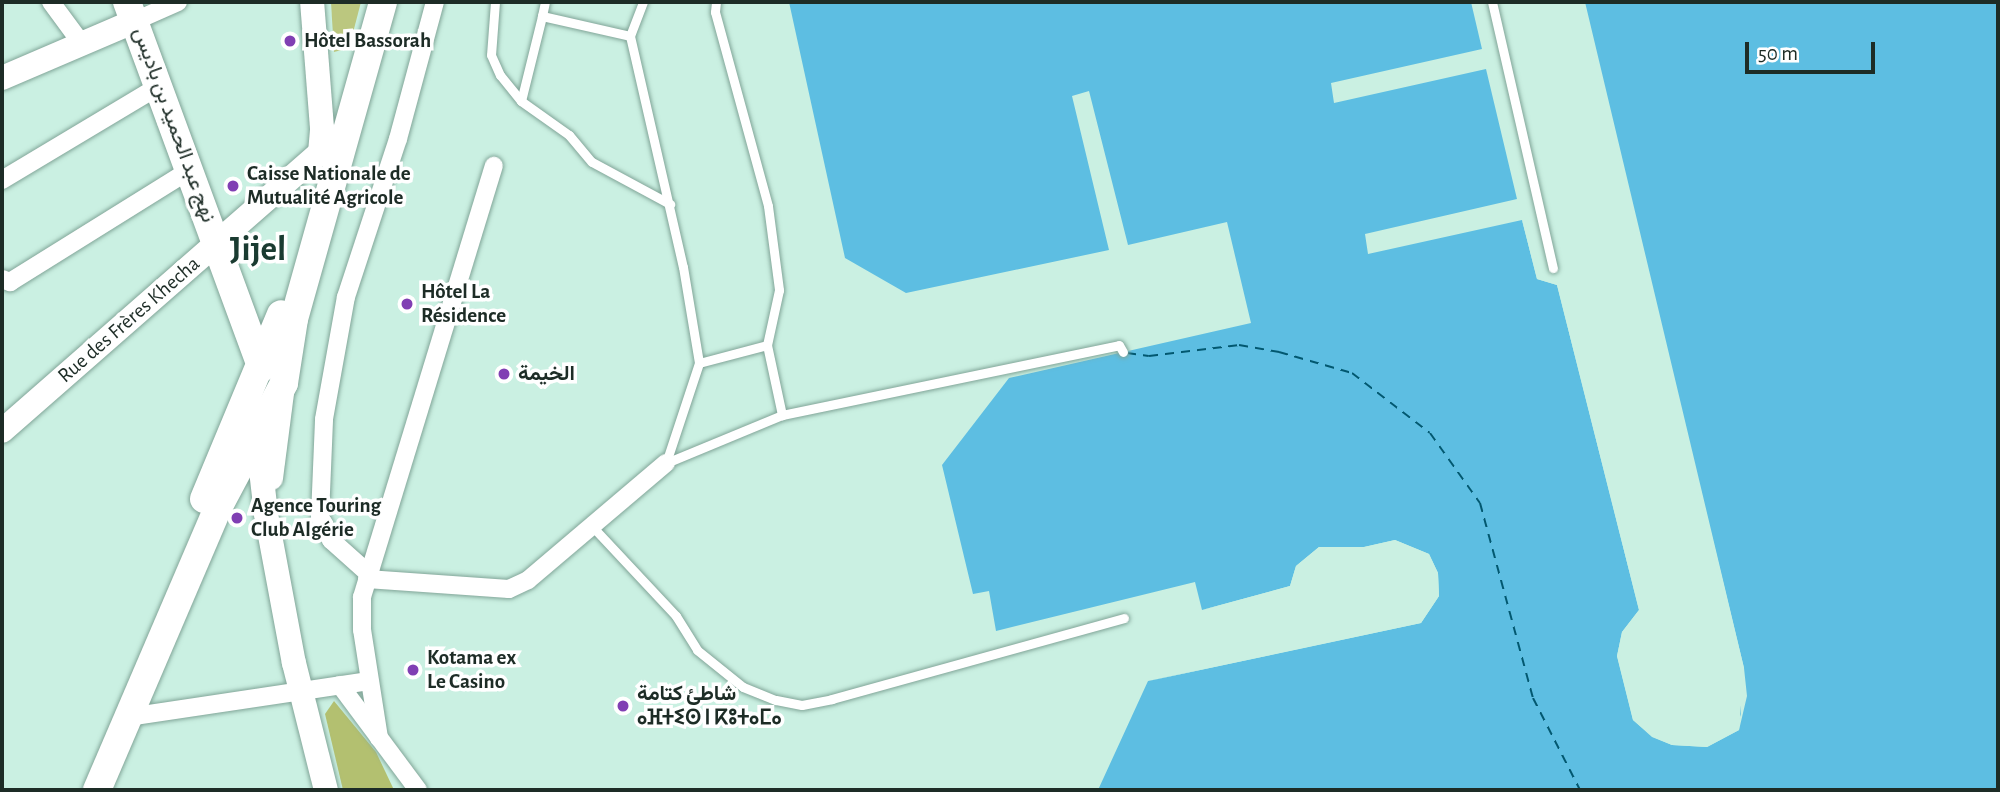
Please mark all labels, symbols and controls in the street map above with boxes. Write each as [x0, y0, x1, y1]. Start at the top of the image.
street label: نهج عبد الحميد بن باديس [127, 24, 221, 226]
place label: Hôtel Bassorah [304, 28, 431, 54]
scale bar [1748, 28, 1878, 72]
marker: Hôtel Bassorah [282, 33, 298, 49]
text: 50 m [1758, 43, 1798, 64]
place label: Caisse Nationale de Mutualité Agricole [247, 161, 411, 211]
marker: Caisse Nationale de Mutualité Agricole [225, 178, 241, 194]
district label: Jijel [230, 229, 286, 271]
street label: Rue des Frères Khecha [53, 251, 205, 389]
place label: Hôtel La Résidence [421, 279, 506, 329]
marker: Hôtel La Résidence [399, 296, 415, 312]
place label: الخيمة [518, 361, 575, 387]
marker: الخيمة [496, 366, 512, 382]
place label: Agence Touring Club Algérie [251, 493, 381, 543]
marker: Agence Touring Club Algérie [229, 510, 245, 526]
place label: Kotama ex Le Casino [427, 645, 516, 695]
marker: Kotama ex Le Casino [405, 662, 421, 678]
place label: شاطئ كتامة ⴰⴼⵜⵉⵙ ⵏ ⴽⵓⵜⴰⵎⴰ [637, 681, 782, 731]
marker: شاطئ كتامة ⴰⴼⵜⵉⵙ ⵏ ⴽⵓⵜⴰⵎⴰ [615, 698, 631, 714]

